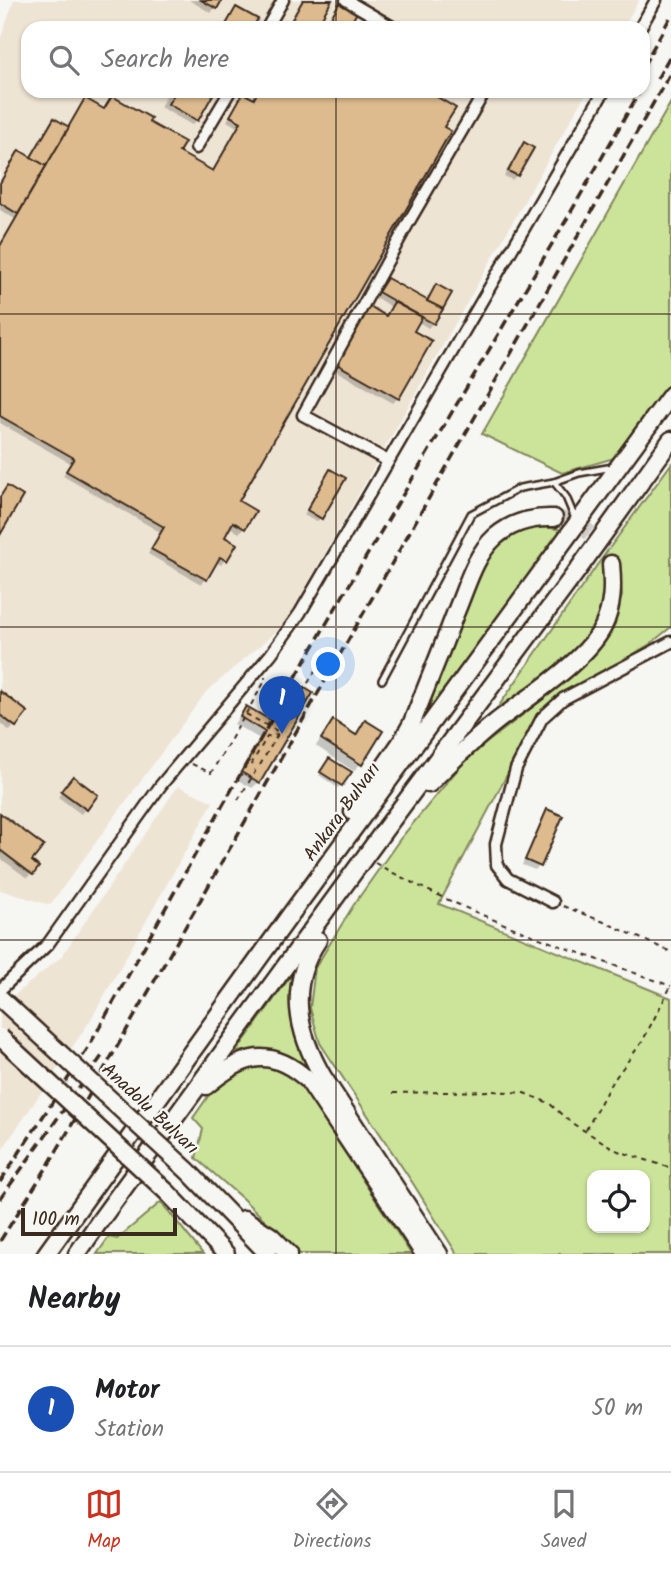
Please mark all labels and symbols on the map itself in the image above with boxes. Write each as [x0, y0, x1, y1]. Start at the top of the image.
your location [311, 647, 345, 681]
pin: 1 [259, 676, 305, 734]
street label: Ankara Bulvarı [296, 756, 389, 868]
street label: Anadolu Bulvarı [94, 1056, 205, 1163]
scale bar [21, 1205, 177, 1237]

